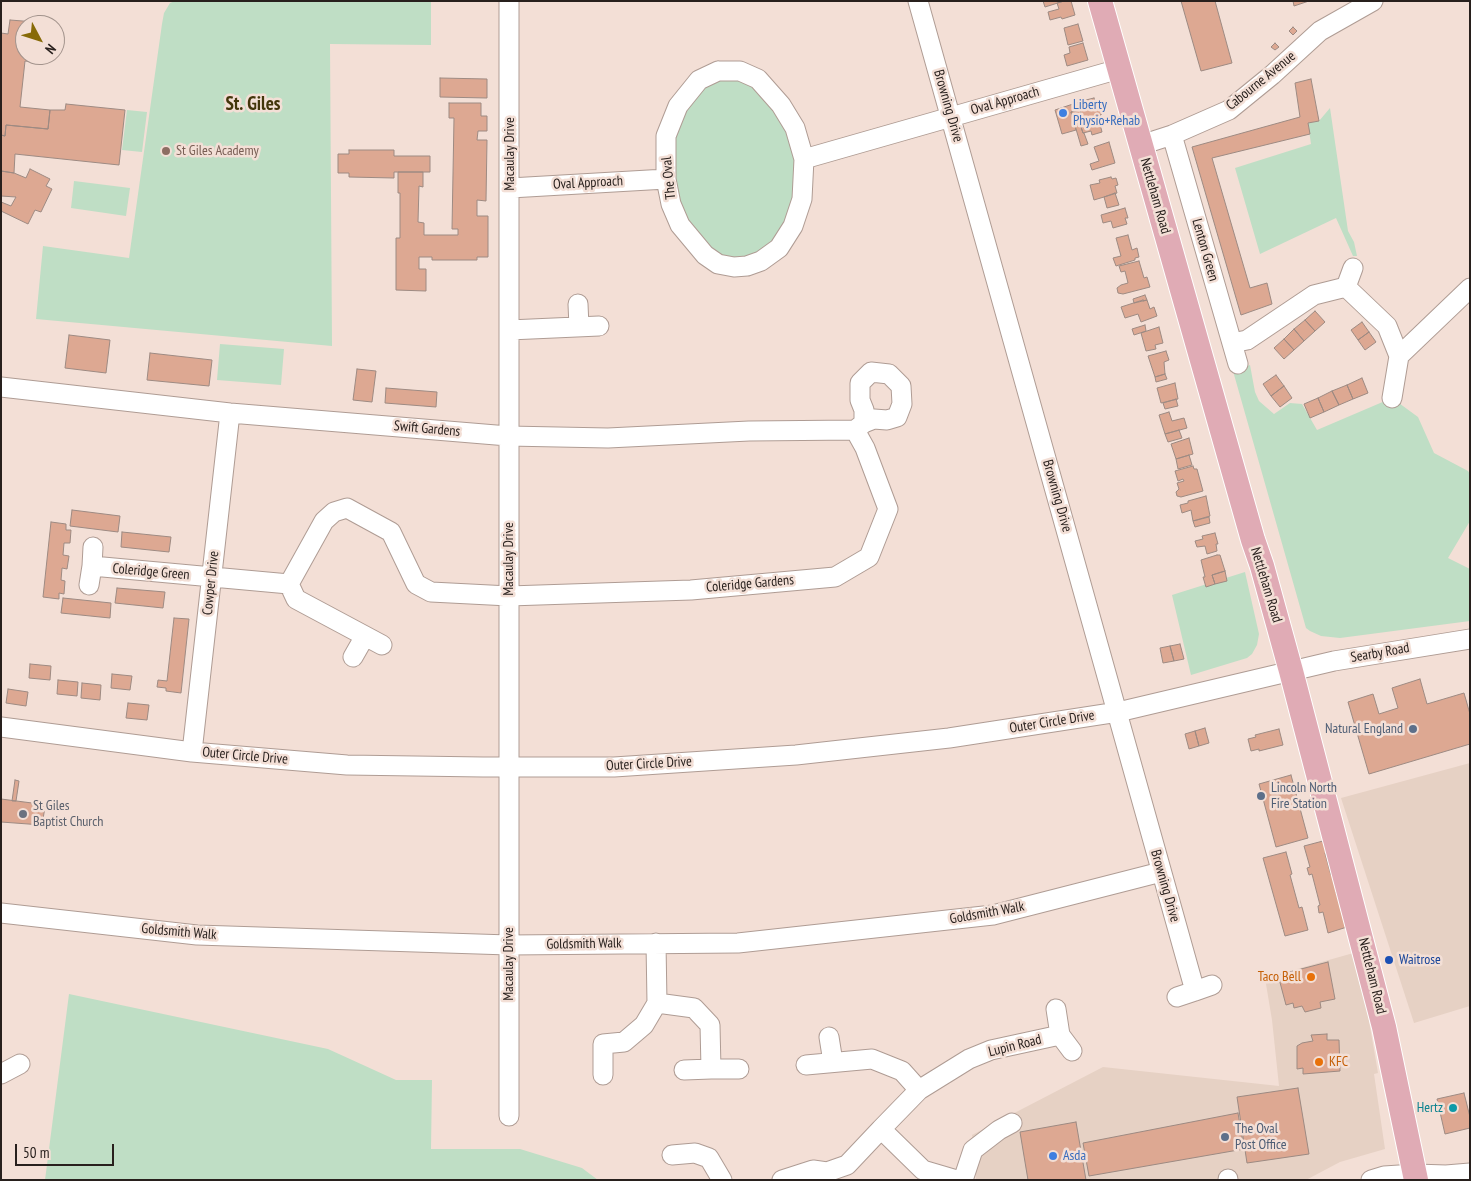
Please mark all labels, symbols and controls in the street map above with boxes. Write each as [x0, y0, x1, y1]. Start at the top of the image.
north arrow [15, 15, 65, 65]
text: N [41, 40, 60, 58]
street label: Cabourne Avenue [1223, 48, 1299, 114]
street label: Browning Drive [930, 68, 966, 144]
street label: Oval Approach [969, 83, 1041, 119]
district label: St. Giles [225, 94, 281, 116]
place label: Liberty Physio+Rehab [1073, 97, 1140, 130]
marker: Liberty Physio+Rehab [1057, 107, 1069, 119]
street label: Macaulay Drive [502, 117, 518, 191]
place label: St Giles Academy [176, 143, 259, 159]
marker: St Giles Academy [160, 145, 172, 157]
street label: The Oval [658, 156, 680, 200]
street label: Nettleham Road [1136, 156, 1174, 236]
street label: Oval Approach [553, 173, 623, 193]
street label: Lenton Green [1188, 217, 1222, 283]
street label: Swift Gardens [393, 418, 461, 440]
street label: Browning Drive [1039, 458, 1075, 534]
street label: Macaulay Drive [501, 522, 517, 596]
street label: Nettleham Road [1247, 545, 1285, 625]
street label: Cowper Drive [199, 550, 223, 616]
street label: Coleridge Green [112, 560, 190, 584]
street label: Coleridge Gardens [705, 572, 795, 596]
street label: Searby Road [1349, 640, 1411, 666]
street label: Outer Circle Drive [1008, 707, 1096, 737]
place label: Natural England [1325, 721, 1403, 737]
marker: Natural England [1407, 723, 1419, 735]
street label: Outer Circle Drive [202, 744, 288, 768]
street label: Outer Circle Drive [606, 753, 692, 775]
place label: Lincoln North Fire Station [1271, 780, 1337, 812]
marker: Lincoln North Fire Station [1255, 790, 1267, 802]
place label: St Giles Baptist Church [33, 798, 103, 830]
marker: St Giles Baptist Church [17, 808, 29, 820]
street label: Browning Drive [1147, 848, 1183, 924]
street label: Goldsmith Walk [948, 898, 1026, 928]
street label: Goldsmith Walk [141, 920, 217, 944]
street label: Macaulay Drive [501, 927, 517, 1001]
street label: Goldsmith Walk [546, 935, 622, 953]
street label: Nettleham Road [1354, 936, 1390, 1016]
place label: Waitrose [1399, 952, 1441, 968]
marker: Waitrose [1383, 954, 1395, 966]
place label: Taco Bell [1258, 969, 1301, 985]
marker: Taco Bell [1305, 971, 1317, 983]
street label: Lupin Road [987, 1031, 1043, 1061]
place label: KFC [1329, 1054, 1348, 1070]
marker: KFC [1313, 1056, 1325, 1068]
place label: Hertz [1417, 1100, 1443, 1116]
marker: Hertz [1447, 1102, 1459, 1114]
place label: The Oval Post Office [1235, 1121, 1286, 1154]
marker: The Oval Post Office [1219, 1131, 1231, 1143]
scale bar [18, 1134, 116, 1166]
text: 50 m [23, 1143, 49, 1162]
place label: Asda [1063, 1148, 1086, 1164]
marker: Asda [1047, 1150, 1059, 1162]

